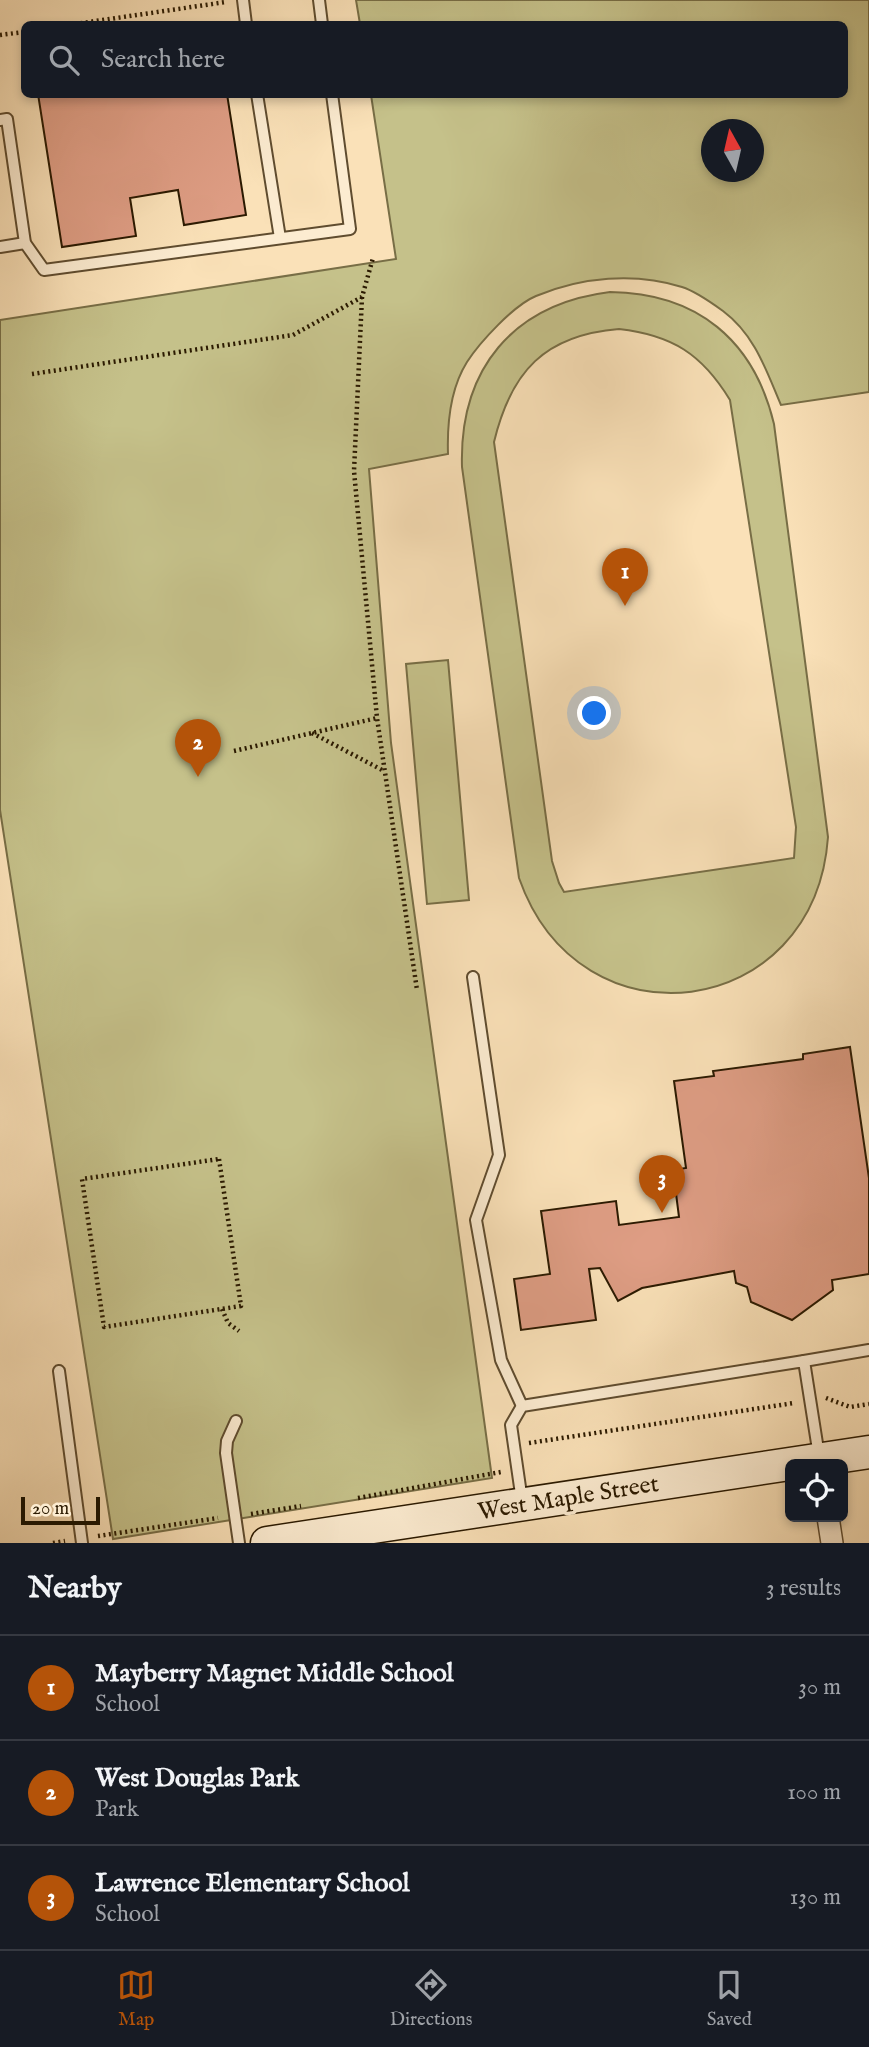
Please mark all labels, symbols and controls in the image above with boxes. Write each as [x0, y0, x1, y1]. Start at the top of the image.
search box [21, 21, 848, 98]
icon: search [45, 41, 83, 79]
text: Search here [101, 43, 225, 76]
north arrow [701, 119, 764, 182]
pin: 1 [602, 548, 648, 606]
your location [577, 696, 611, 730]
pin: 2 [175, 719, 221, 777]
pin: 3 [639, 1155, 685, 1213]
map controls [785, 1459, 848, 1522]
button: locate [785, 1459, 848, 1522]
street label: West Maple Street [476, 1469, 661, 1528]
scale bar [21, 1494, 100, 1526]
text: 20 m [32, 1497, 69, 1521]
text: Nearby [28, 1570, 121, 1608]
text: 3 results [766, 1574, 841, 1603]
text: Mayberry Magnet Middle School [95, 1657, 454, 1690]
text: 1 [47, 1673, 55, 1702]
text: 30 m [798, 1673, 841, 1702]
text: School [95, 1690, 160, 1719]
text: West Douglas Park [95, 1762, 299, 1795]
text: 2 [46, 1778, 56, 1807]
text: 100 m [787, 1778, 841, 1807]
text: Park [95, 1795, 139, 1824]
text: Lawrence Elementary School [95, 1867, 410, 1900]
text: 3 [47, 1883, 55, 1912]
text: 130 m [790, 1883, 841, 1912]
text: School [95, 1900, 160, 1929]
tab: Map [117, 1966, 155, 2032]
tab: Directions [390, 1966, 472, 2032]
tab: Saved [707, 1966, 752, 2032]

